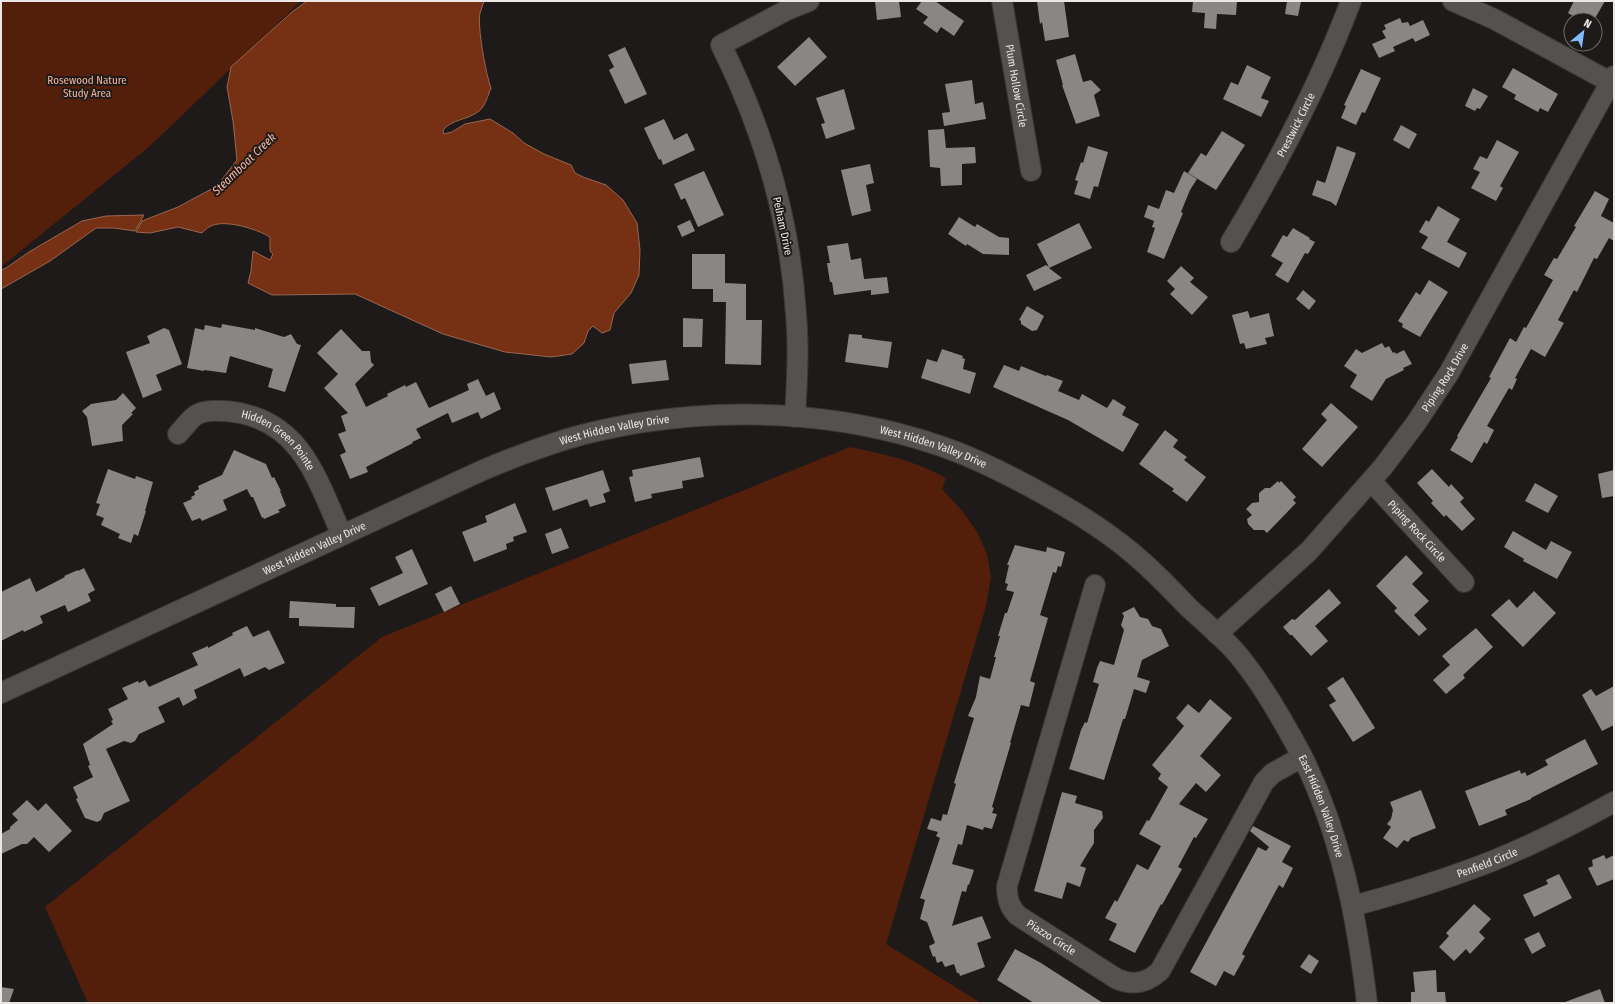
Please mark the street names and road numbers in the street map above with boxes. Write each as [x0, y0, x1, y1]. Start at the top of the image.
street label: Plum Hollow Circle [1002, 43, 1029, 128]
street label: Prestwick Circle [1275, 91, 1318, 159]
street label: Pelham Drive [770, 196, 795, 256]
street label: Piping Rock Drive [1419, 341, 1471, 414]
street label: Hidden Green Pointe [240, 407, 317, 473]
street label: West Hidden Valley Drive [558, 413, 670, 448]
street label: West Hidden Valley Drive [879, 423, 989, 471]
street label: Piping Rock Circle [1385, 498, 1448, 565]
street label: West Hidden Valley Drive [261, 519, 368, 578]
street label: East Hidden Valley Drive [1296, 753, 1346, 859]
street label: Penfield Circle [1455, 845, 1520, 881]
street label: Piazzo Circle [1024, 917, 1078, 958]

